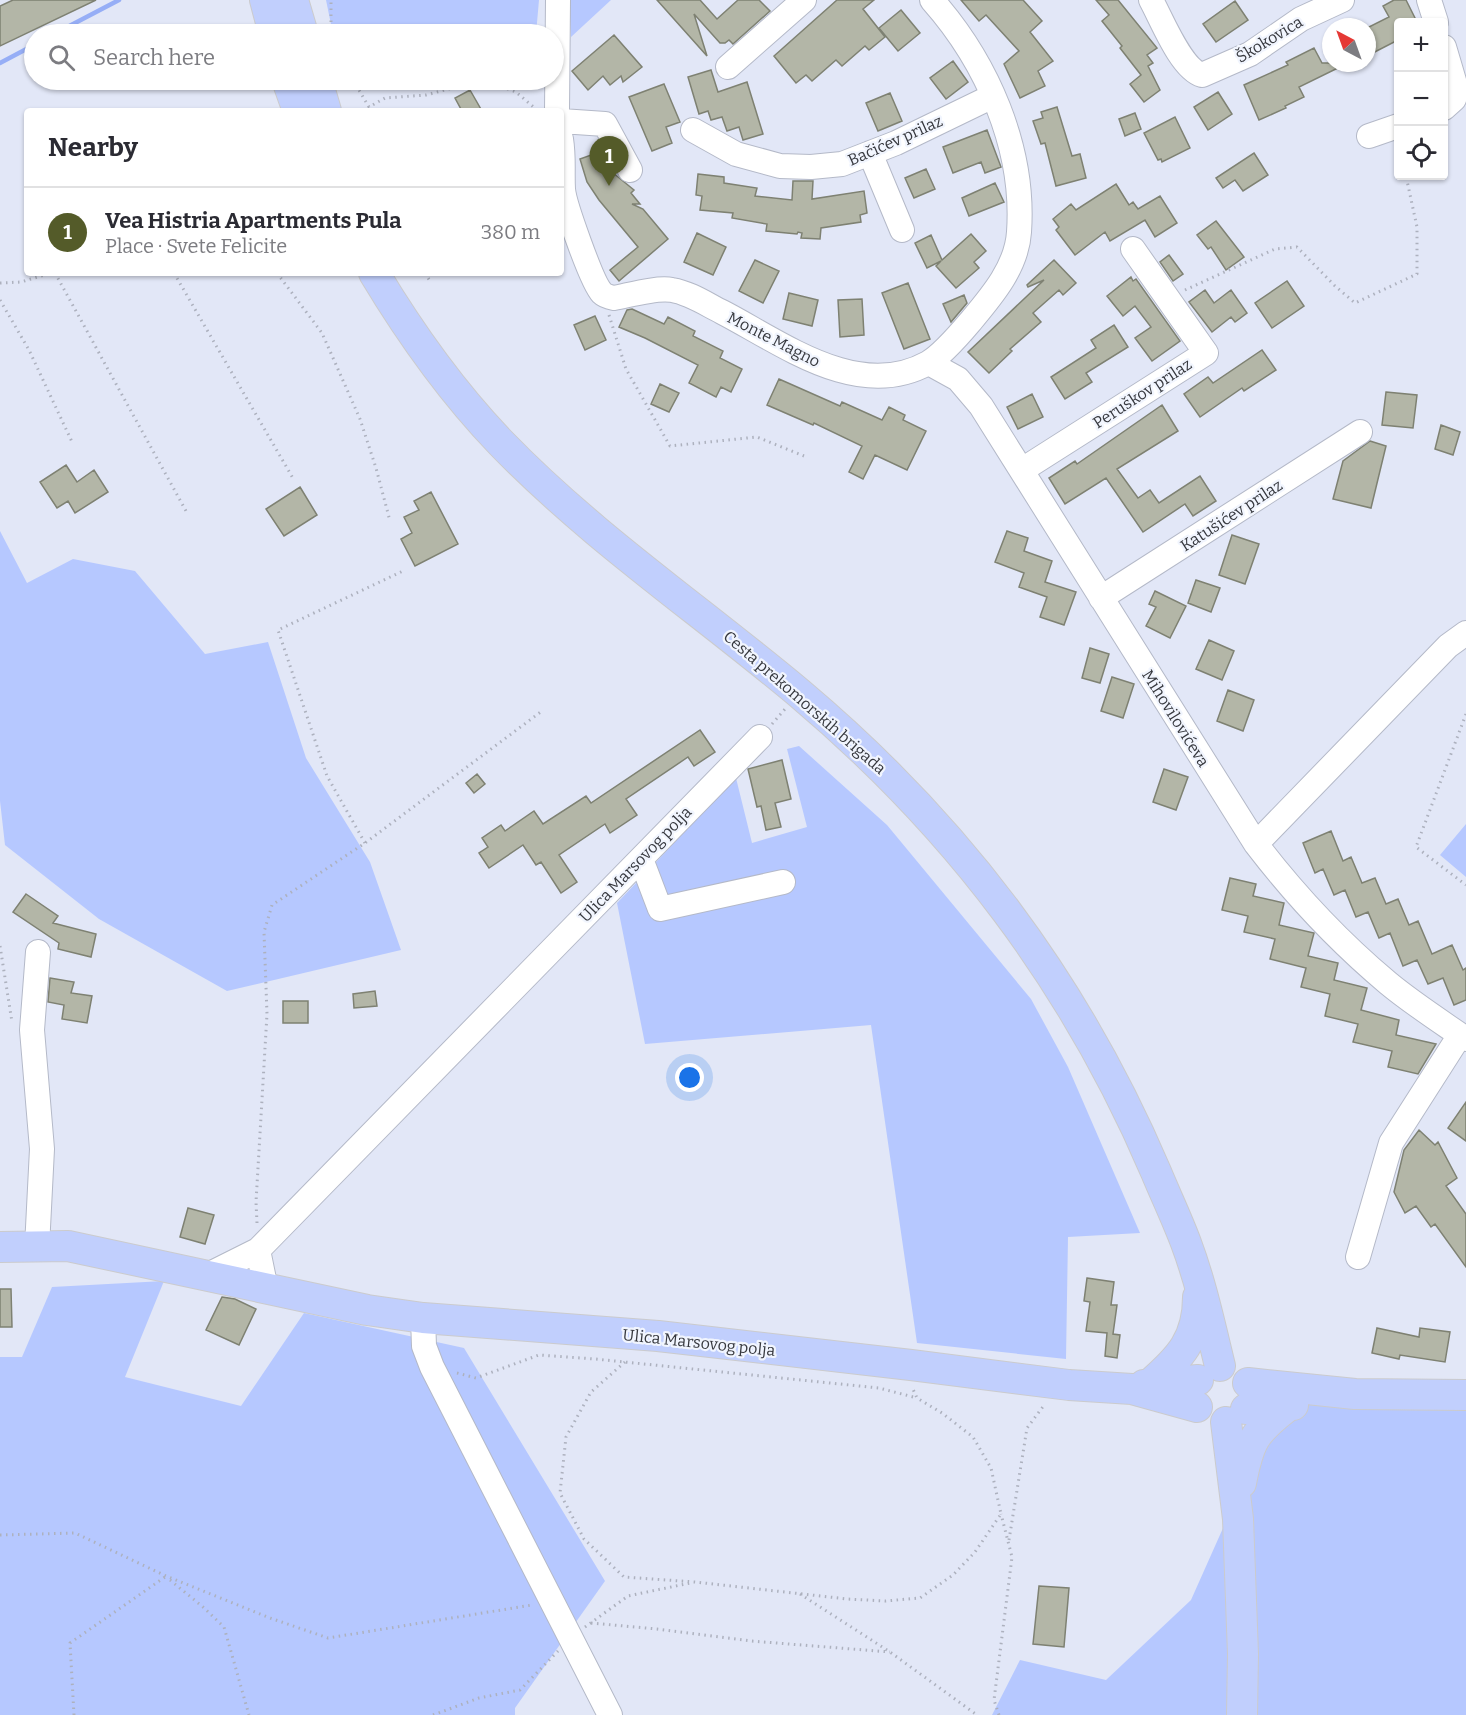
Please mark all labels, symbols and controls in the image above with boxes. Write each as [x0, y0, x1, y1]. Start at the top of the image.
street label: Škokovica [1232, 11, 1306, 67]
north arrow [1322, 18, 1376, 72]
map controls [1394, 18, 1448, 180]
button: + [1394, 18, 1448, 72]
search box [24, 24, 564, 90]
icon: search [45, 41, 78, 74]
text: Search here [93, 44, 215, 71]
button: − [1394, 72, 1448, 126]
street label: Bačićev prilaz [845, 111, 946, 170]
button: locate [1394, 126, 1448, 180]
text: Nearby [48, 132, 138, 163]
pin: 1 [590, 136, 628, 186]
text: Vea Histria Apartments Pula [105, 207, 402, 234]
text: 1 [63, 220, 72, 244]
text: 380 m [481, 220, 540, 244]
text: Place · Svete Felicite [105, 234, 287, 258]
street label: Monte Magno [724, 308, 823, 371]
street label: Peruškov prilaz [1089, 354, 1195, 432]
street label: Katušićev prilaz [1177, 475, 1286, 555]
street label: Cesta prekomorskih brigada [720, 627, 890, 778]
street label: Mihovilovićeva [1138, 666, 1213, 770]
street label: Ulica Marsovog polja [575, 802, 696, 926]
your location [675, 1063, 704, 1092]
street label: Ulica Marsovog polja [622, 1325, 776, 1360]

